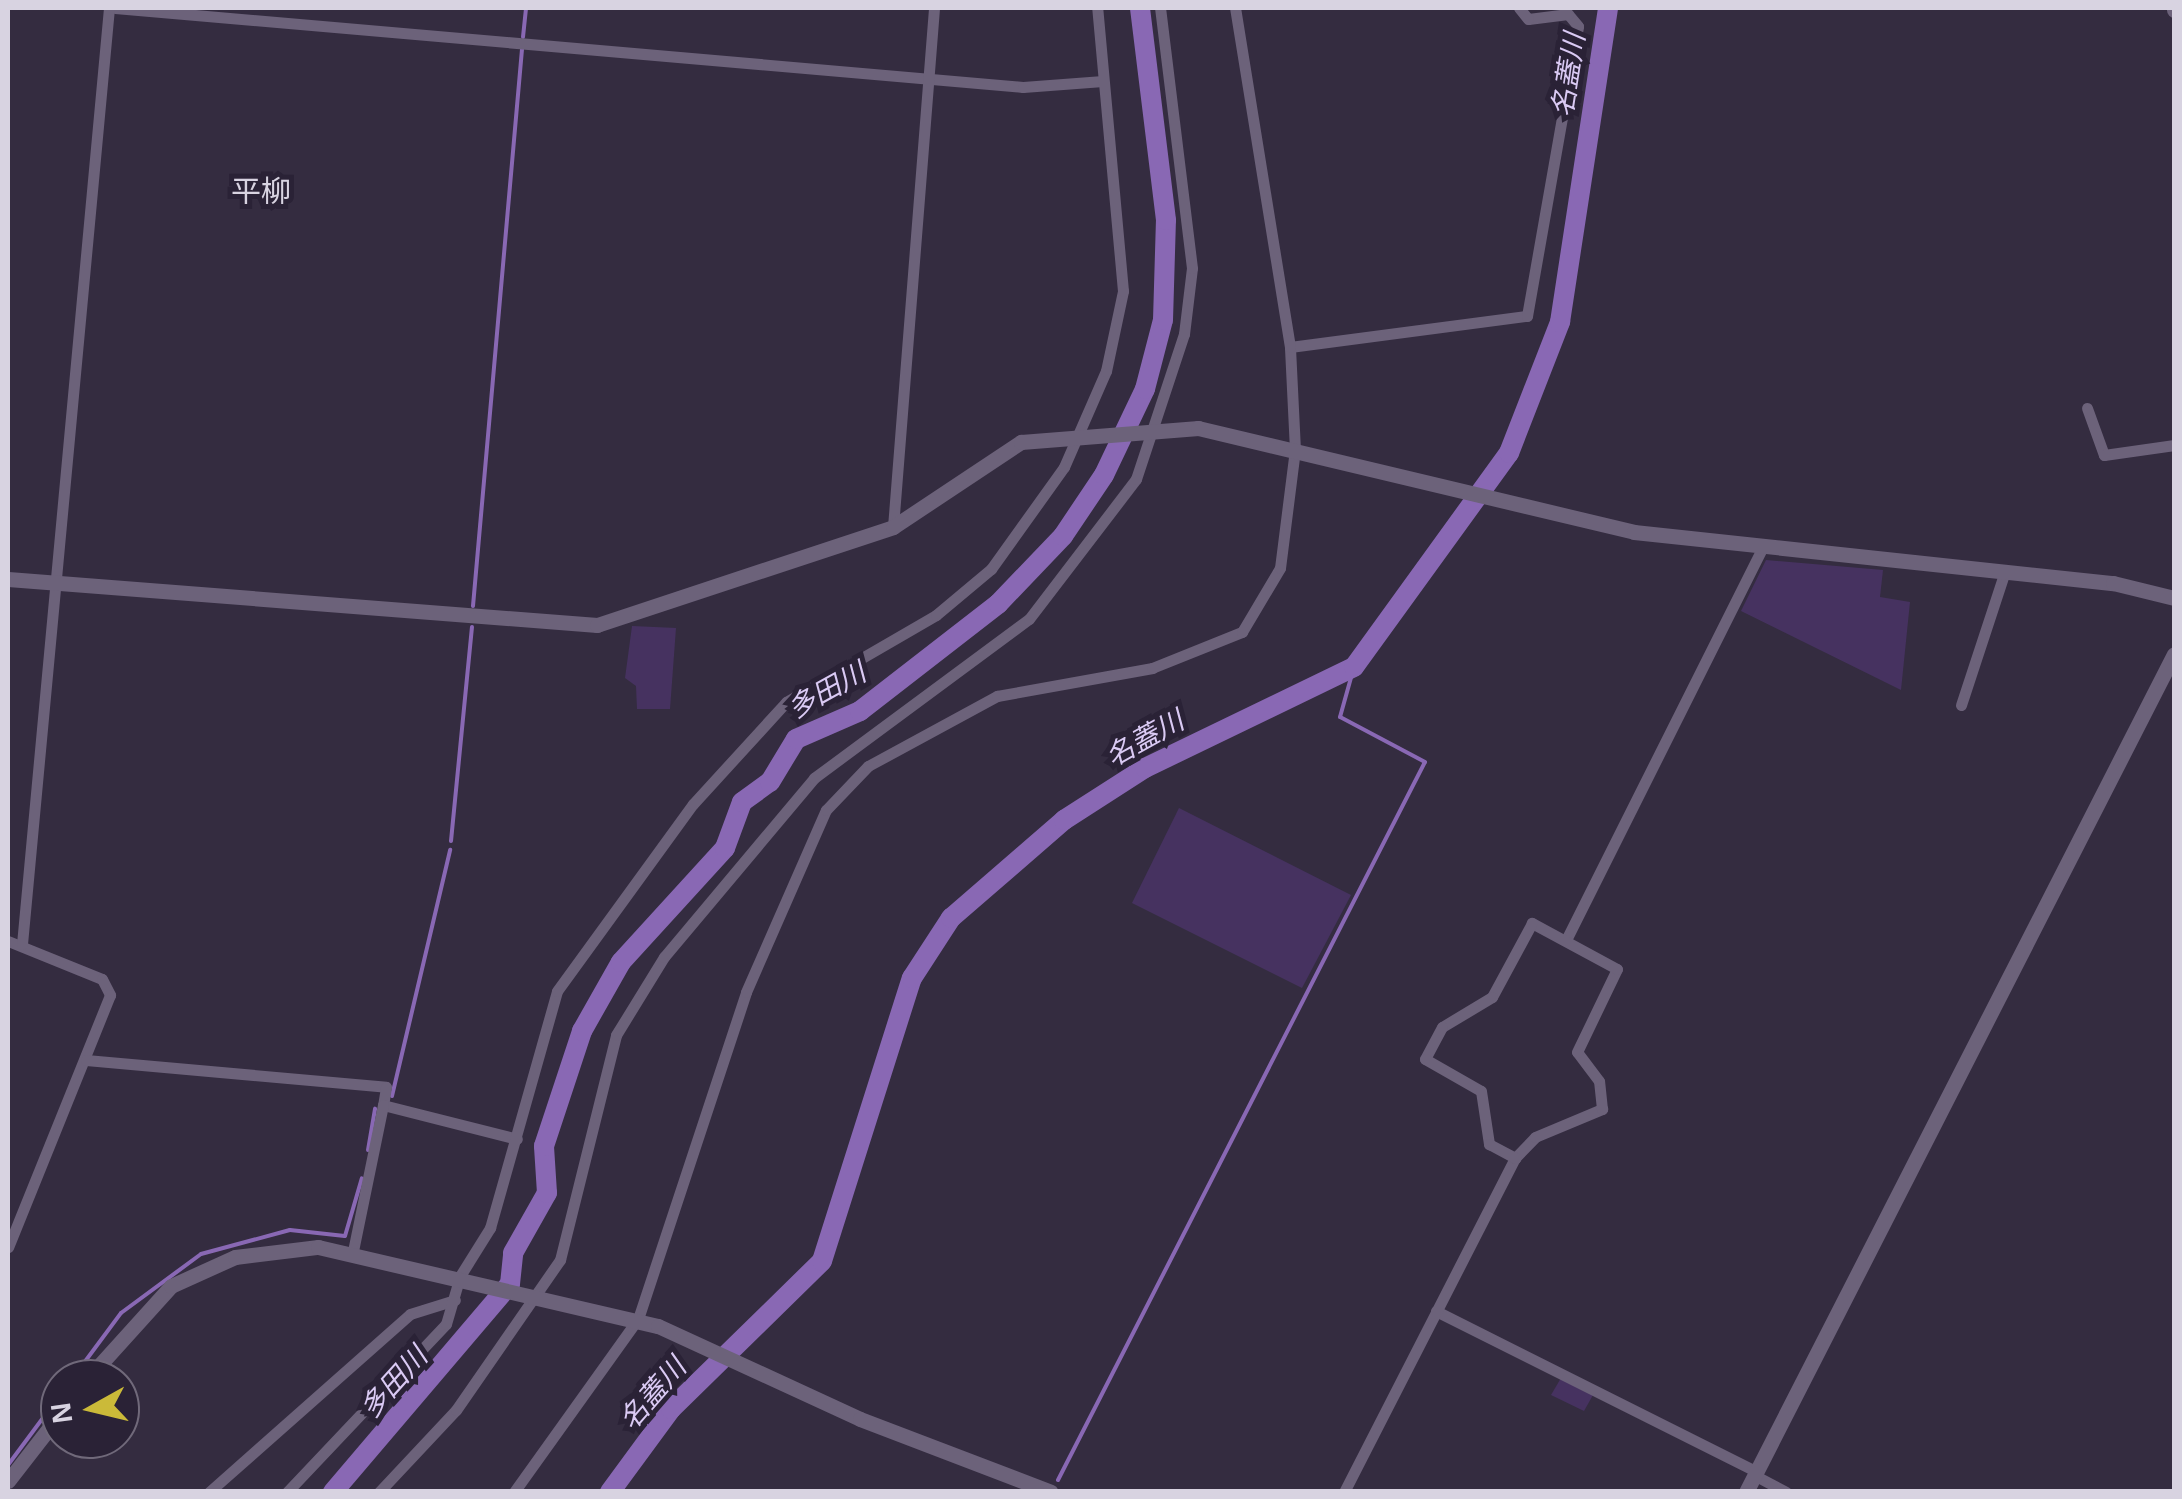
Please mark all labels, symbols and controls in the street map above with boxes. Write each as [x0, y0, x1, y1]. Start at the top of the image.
water label: 名蓋川 [1546, 31, 1592, 119]
district label: 平柳 [231, 174, 291, 210]
water label: 多田川 [782, 656, 872, 726]
water label: 名蓋川 [1100, 704, 1190, 774]
water label: 多田川 [353, 1341, 435, 1425]
water label: 名蓋川 [613, 1351, 693, 1437]
north arrow [40, 1359, 140, 1459]
text: N [45, 1401, 79, 1425]

